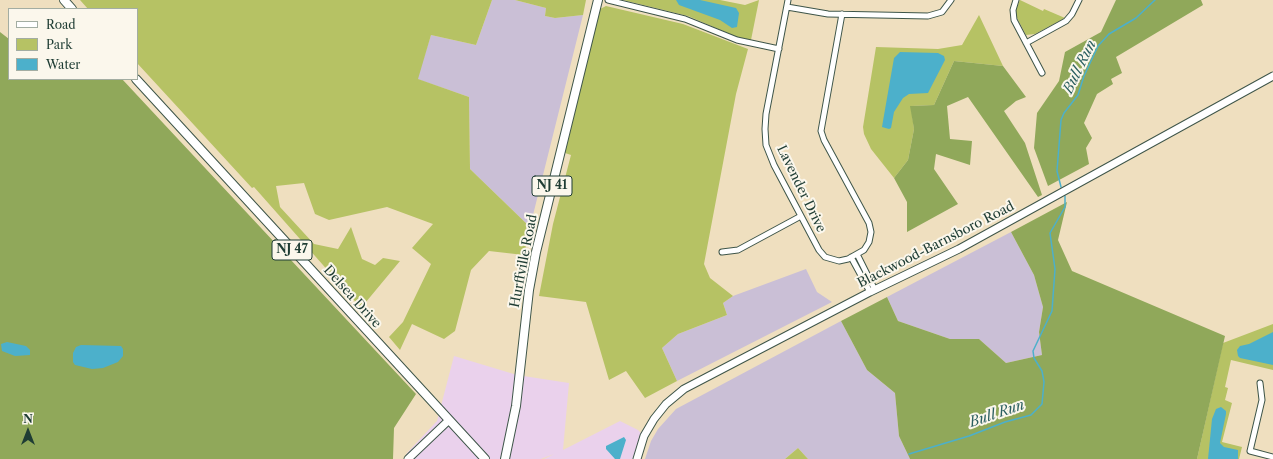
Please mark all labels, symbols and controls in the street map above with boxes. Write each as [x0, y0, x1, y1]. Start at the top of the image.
legend [8, 8, 138, 80]
text: Road [46, 17, 76, 32]
text: Park [46, 37, 72, 52]
water label: Bull Run [1060, 38, 1100, 96]
text: Water [46, 57, 80, 72]
street label: Lavender Drive [773, 143, 829, 235]
road number: NJ 41 [532, 176, 572, 196]
street label: Blackwood-Barnsboro Road [855, 199, 1017, 291]
street label: Hurffville Road [507, 213, 541, 309]
road number: NJ 47 [272, 240, 312, 260]
street label: Delsea Drive [320, 263, 384, 331]
water label: Bull Run [967, 397, 1027, 431]
north arrow [8, 411, 48, 451]
text: N [23, 412, 33, 426]

